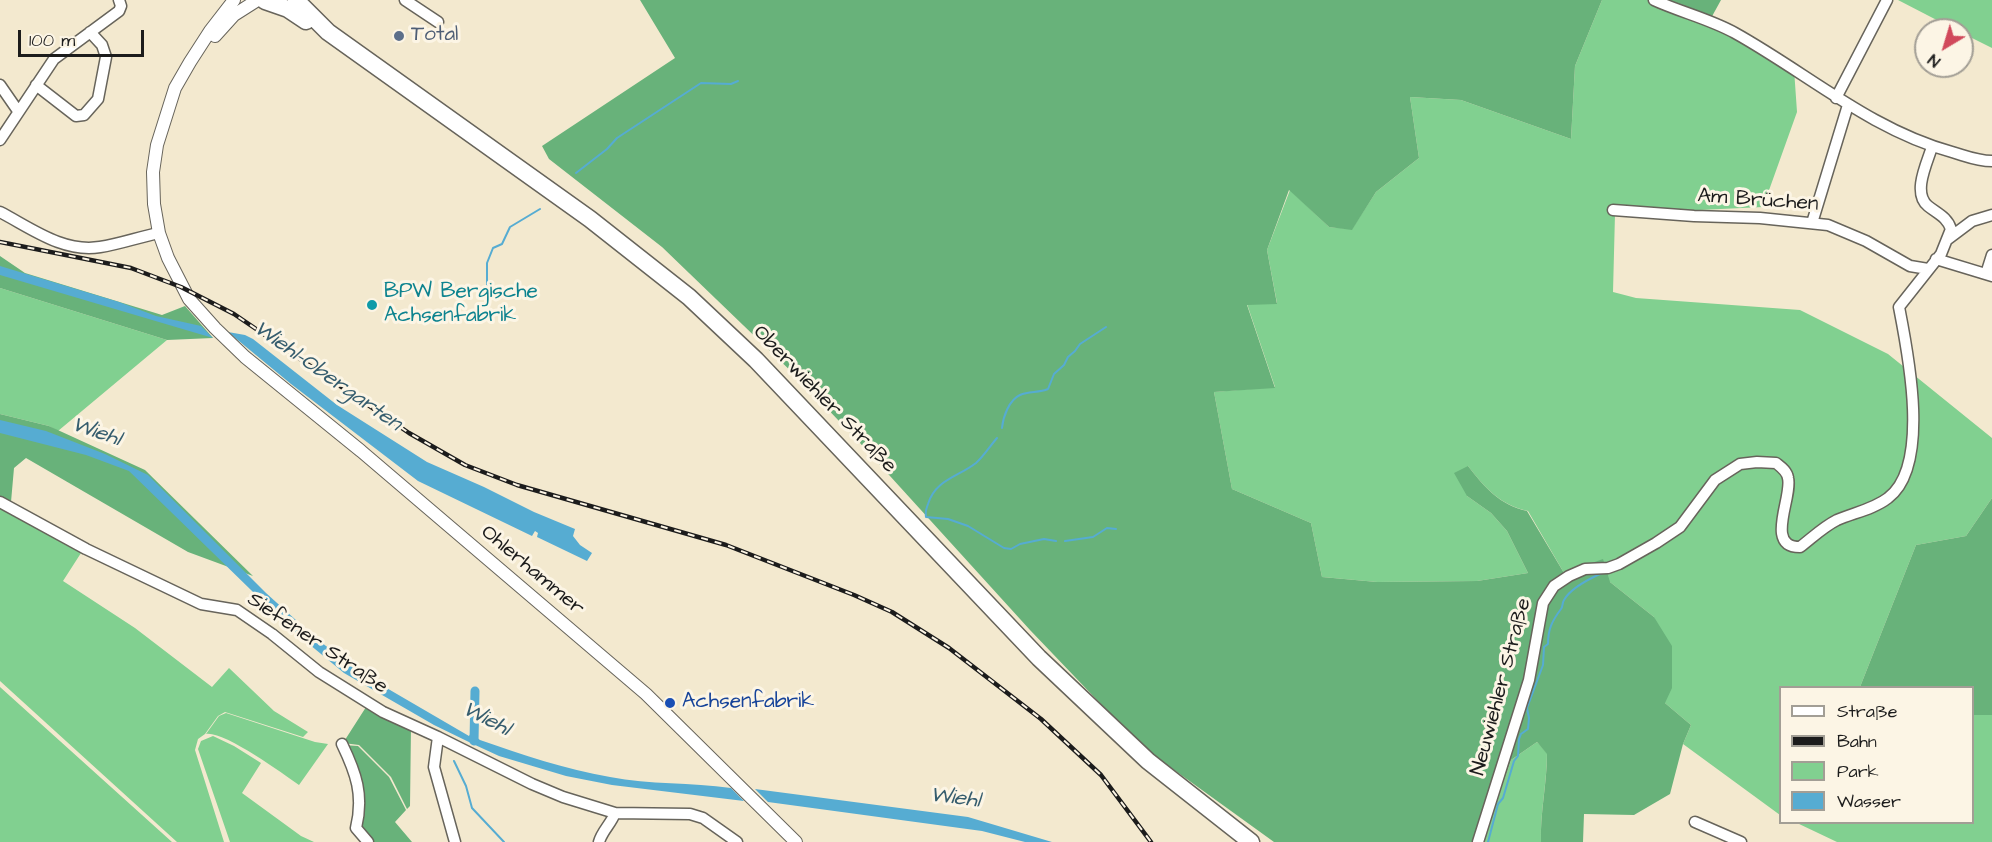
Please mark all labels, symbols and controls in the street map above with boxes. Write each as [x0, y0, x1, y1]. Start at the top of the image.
scale bar [21, 18, 147, 56]
north arrow [1914, 18, 1974, 78]
place label: Total [411, 23, 458, 49]
text: 100 m [29, 28, 75, 53]
marker: Total [392, 29, 406, 43]
text: N [1923, 49, 1945, 72]
street label: Am Brüchen [1697, 184, 1819, 218]
place label: BPW Bergische Achsenfabrik [384, 280, 538, 330]
marker: BPW Bergische Achsenfabrik [365, 298, 379, 312]
water label: Wiehl-Obergarten [248, 316, 406, 438]
street label: Oberwiehler Straße [747, 321, 901, 479]
water label: Wiehl [68, 412, 124, 454]
street label: Ohlerhammer [475, 520, 589, 622]
street label: Siefener Straße [242, 588, 392, 700]
street label: Neuwiehler Straße [1466, 596, 1538, 778]
legend [1779, 686, 1974, 824]
place label: Achsenfabrik [682, 690, 814, 716]
marker: Achsenfabrik [663, 696, 677, 710]
water label: Wiehl [458, 697, 514, 743]
text: Straße [1837, 699, 1897, 724]
text: Bahn [1837, 729, 1877, 754]
text: Park [1837, 759, 1879, 784]
water label: Wiehl [928, 783, 982, 815]
text: Wasser [1837, 789, 1901, 814]

